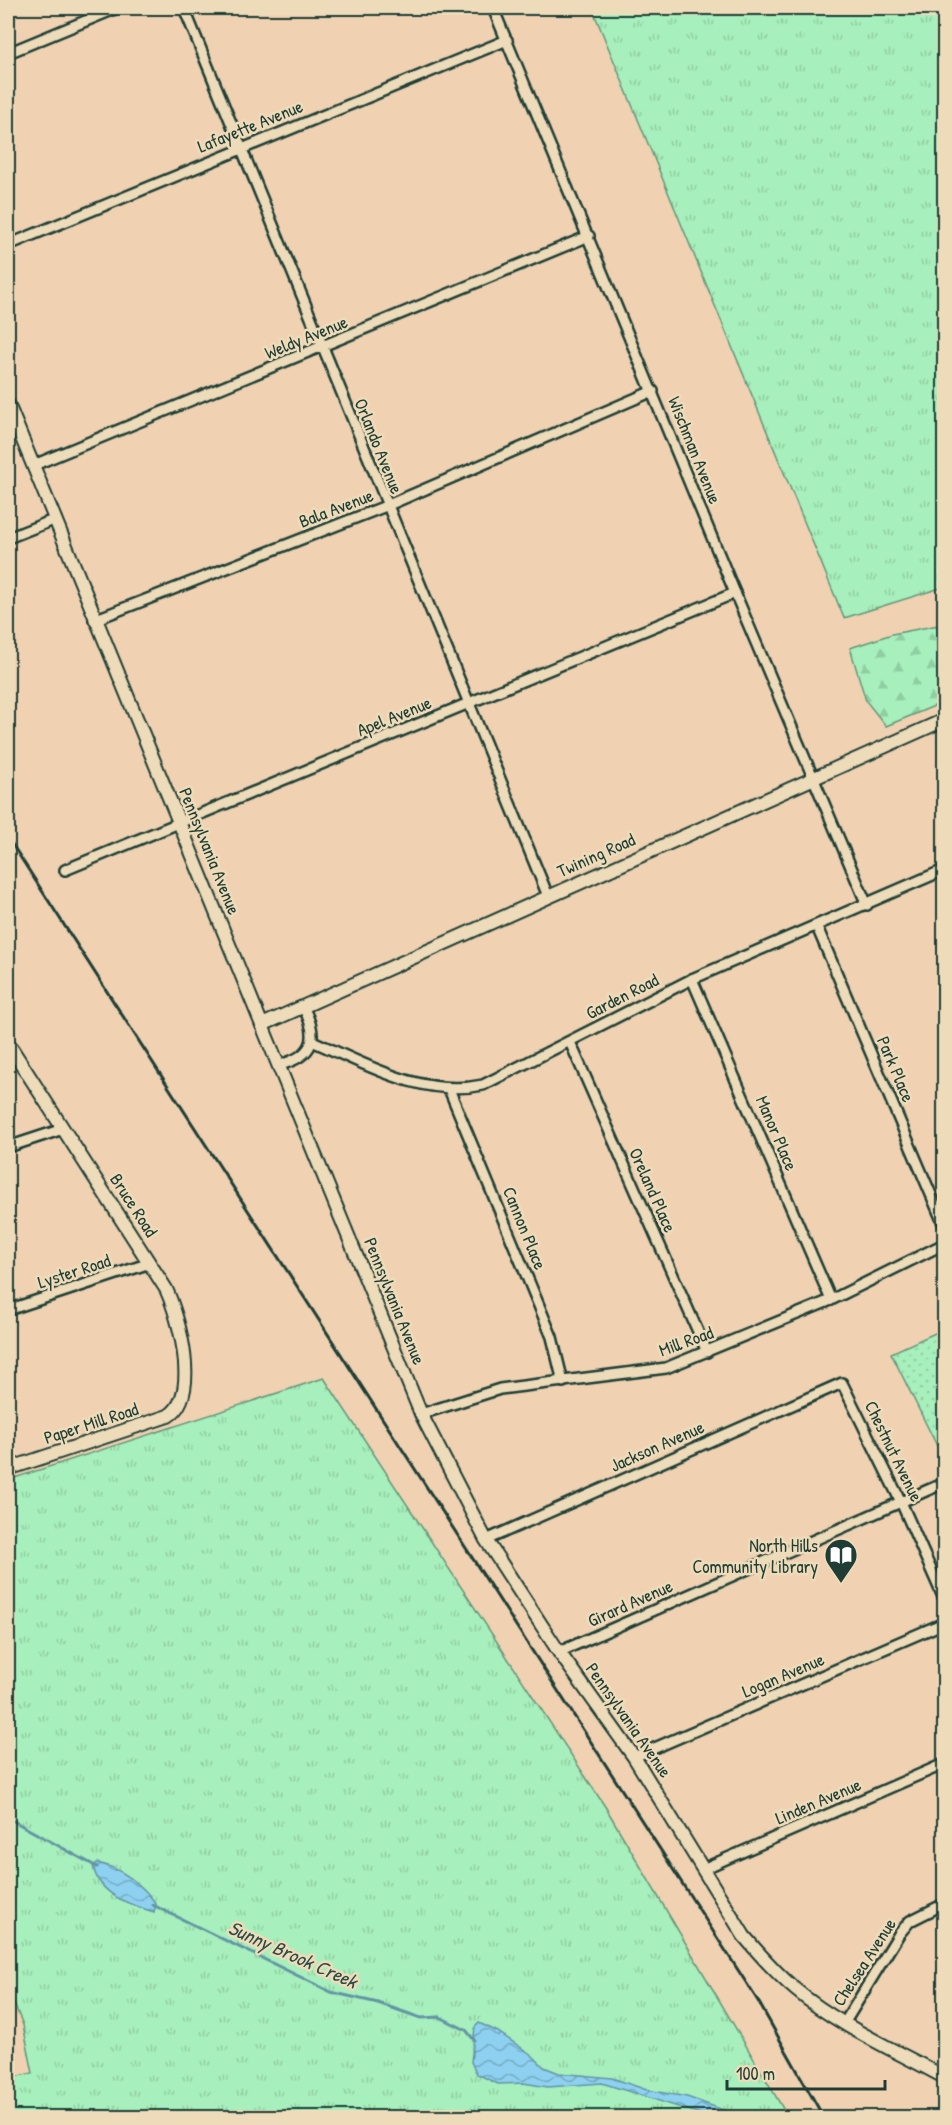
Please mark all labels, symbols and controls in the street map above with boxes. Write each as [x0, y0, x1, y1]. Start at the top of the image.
street label: Lafayette Avenue [194, 94, 306, 158]
street label: Weldy Avenue [261, 309, 351, 365]
street label: Wischman Avenue [662, 393, 728, 507]
street label: Orlando Avenue [348, 395, 410, 497]
street label: Bala Avenue [295, 482, 377, 534]
street label: Apel Avenue [353, 690, 435, 742]
street label: Pennsylvania Avenue [173, 784, 247, 918]
street label: Twining Road [553, 827, 639, 883]
street label: Garden Road [581, 967, 663, 1025]
street label: Park Place [871, 1032, 921, 1106]
street label: Manor Place [750, 1092, 804, 1174]
street label: Oreland Place [623, 1144, 683, 1236]
street label: Bruce Road [104, 1168, 164, 1242]
street label: Cannon Place [497, 1183, 553, 1273]
street label: Pennsylvania Avenue [358, 1234, 432, 1368]
street label: Lyster Road [34, 1247, 114, 1295]
street label: Mill Road [655, 1320, 717, 1362]
street label: Paper Mill Road [41, 1396, 141, 1450]
street label: Chestnut Avenue [859, 1397, 929, 1505]
street label: Jackson Avenue [606, 1414, 708, 1478]
place label: North Hills Community Library [692, 1533, 818, 1579]
library icon: North Hills Community Library [823, 1537, 859, 1584]
street label: Girard Avenue [584, 1573, 676, 1633]
street label: Logan Avenue [738, 1647, 828, 1703]
street label: Pennsylvania Avenue [580, 1658, 678, 1782]
street label: Linden Avenue [771, 1772, 865, 1830]
street label: Chelsea Avenue [826, 1913, 902, 2011]
water label: Sunny Brook Creek [224, 1914, 363, 1996]
scale bar [727, 2053, 884, 2091]
text: 100 m [736, 2061, 775, 2086]

